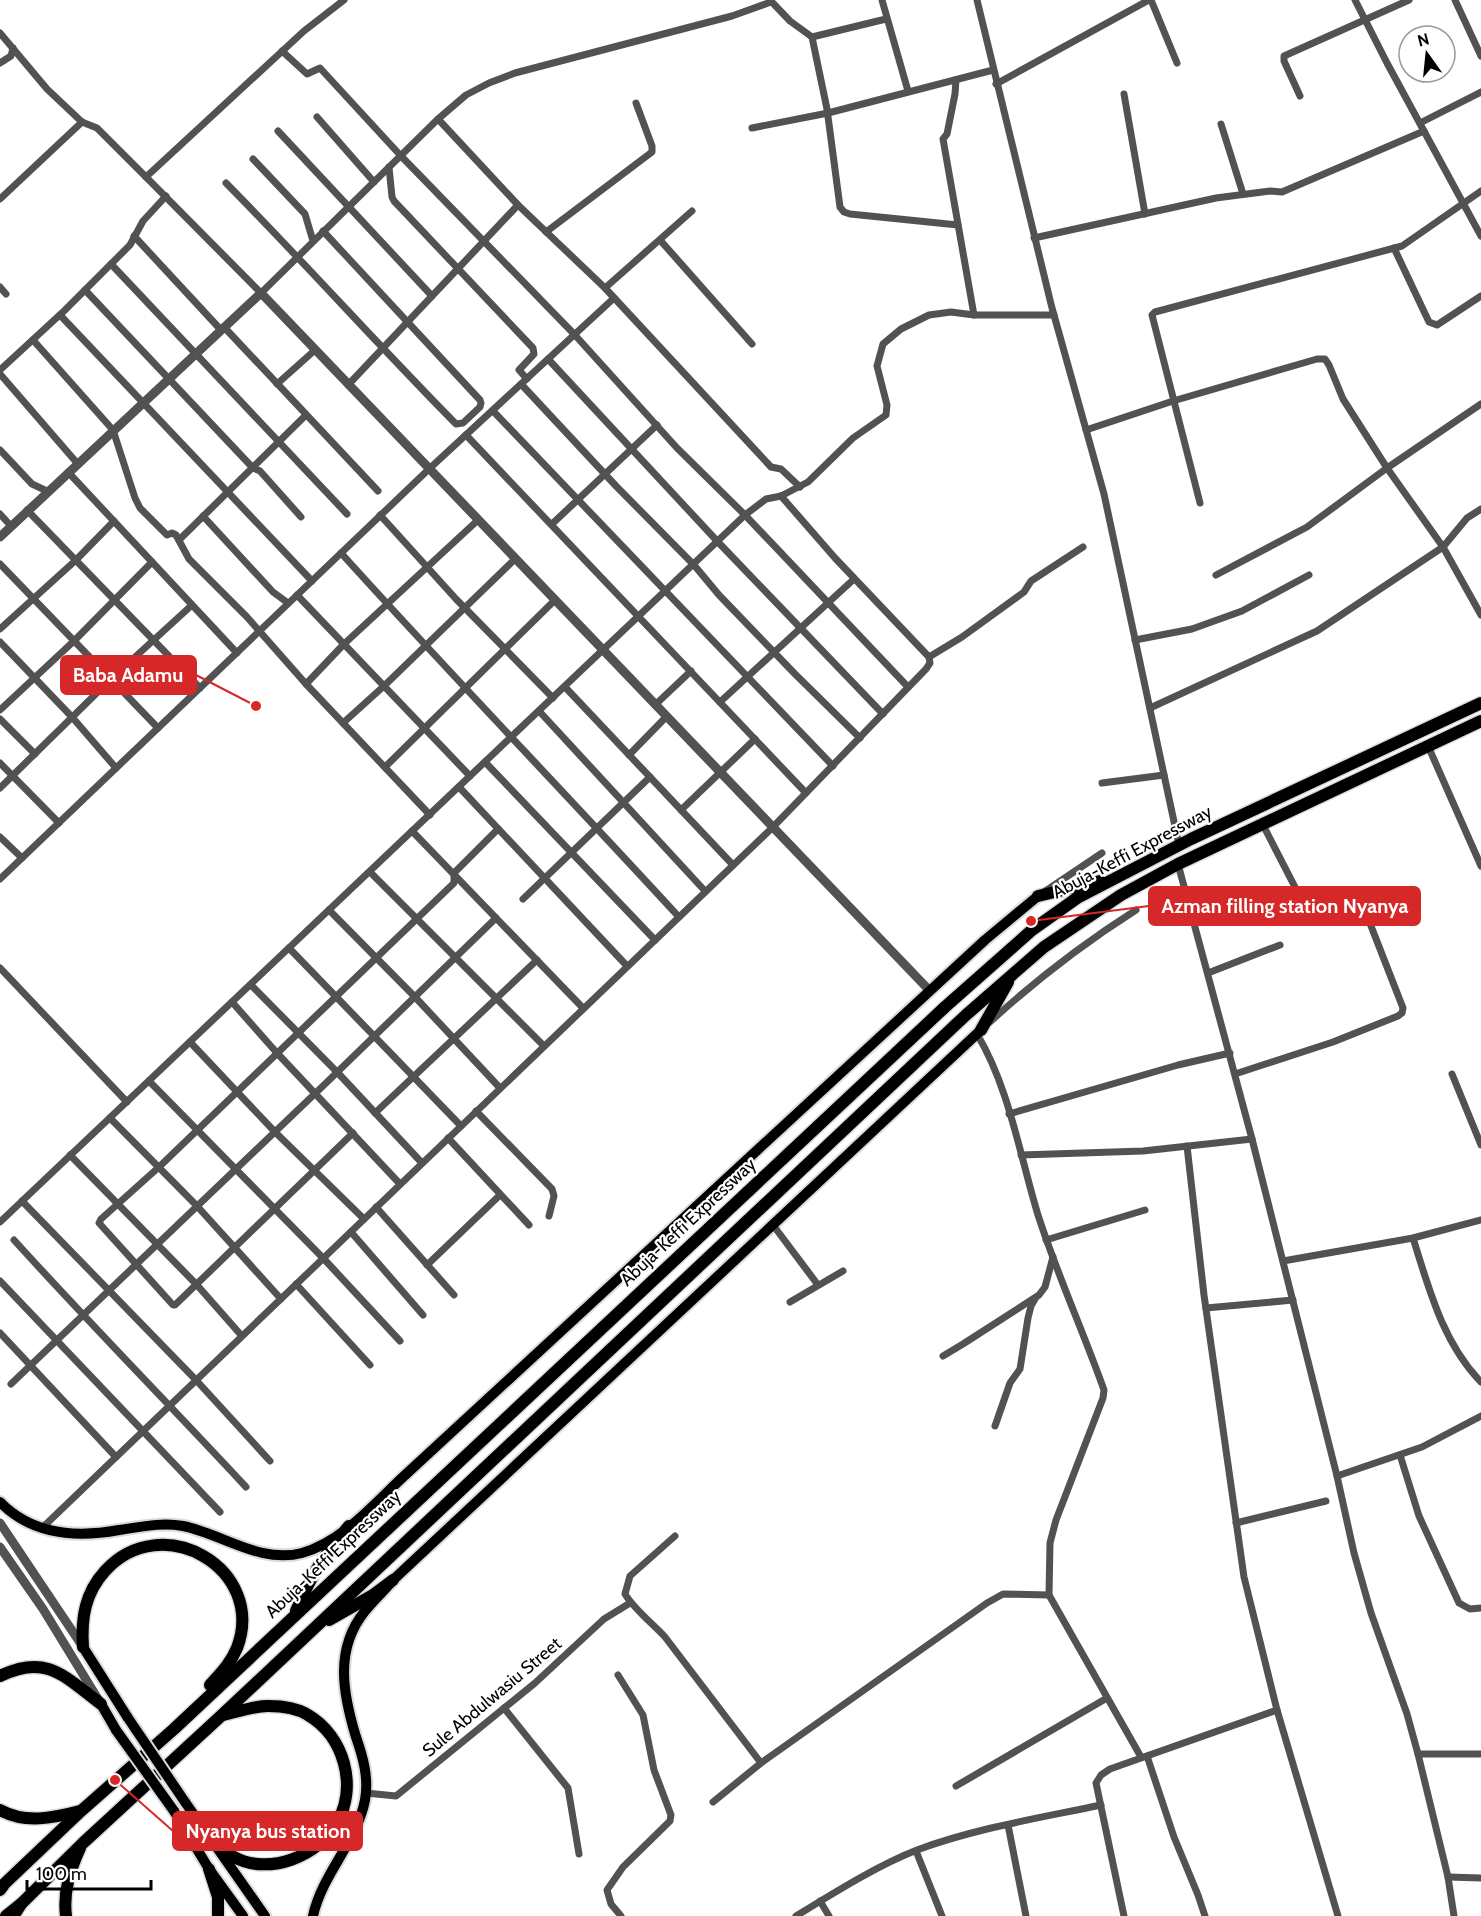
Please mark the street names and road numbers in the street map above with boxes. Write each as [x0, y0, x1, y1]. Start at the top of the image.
street label: Abuja-Keffi Expressway [1048, 801, 1216, 903]
street label: Abuja-Keffi Expressway [616, 1153, 760, 1291]
street label: Abuja-Keffi Expressway [261, 1485, 405, 1623]
street label: Sule Abdulwasiu Street [418, 1632, 566, 1762]

